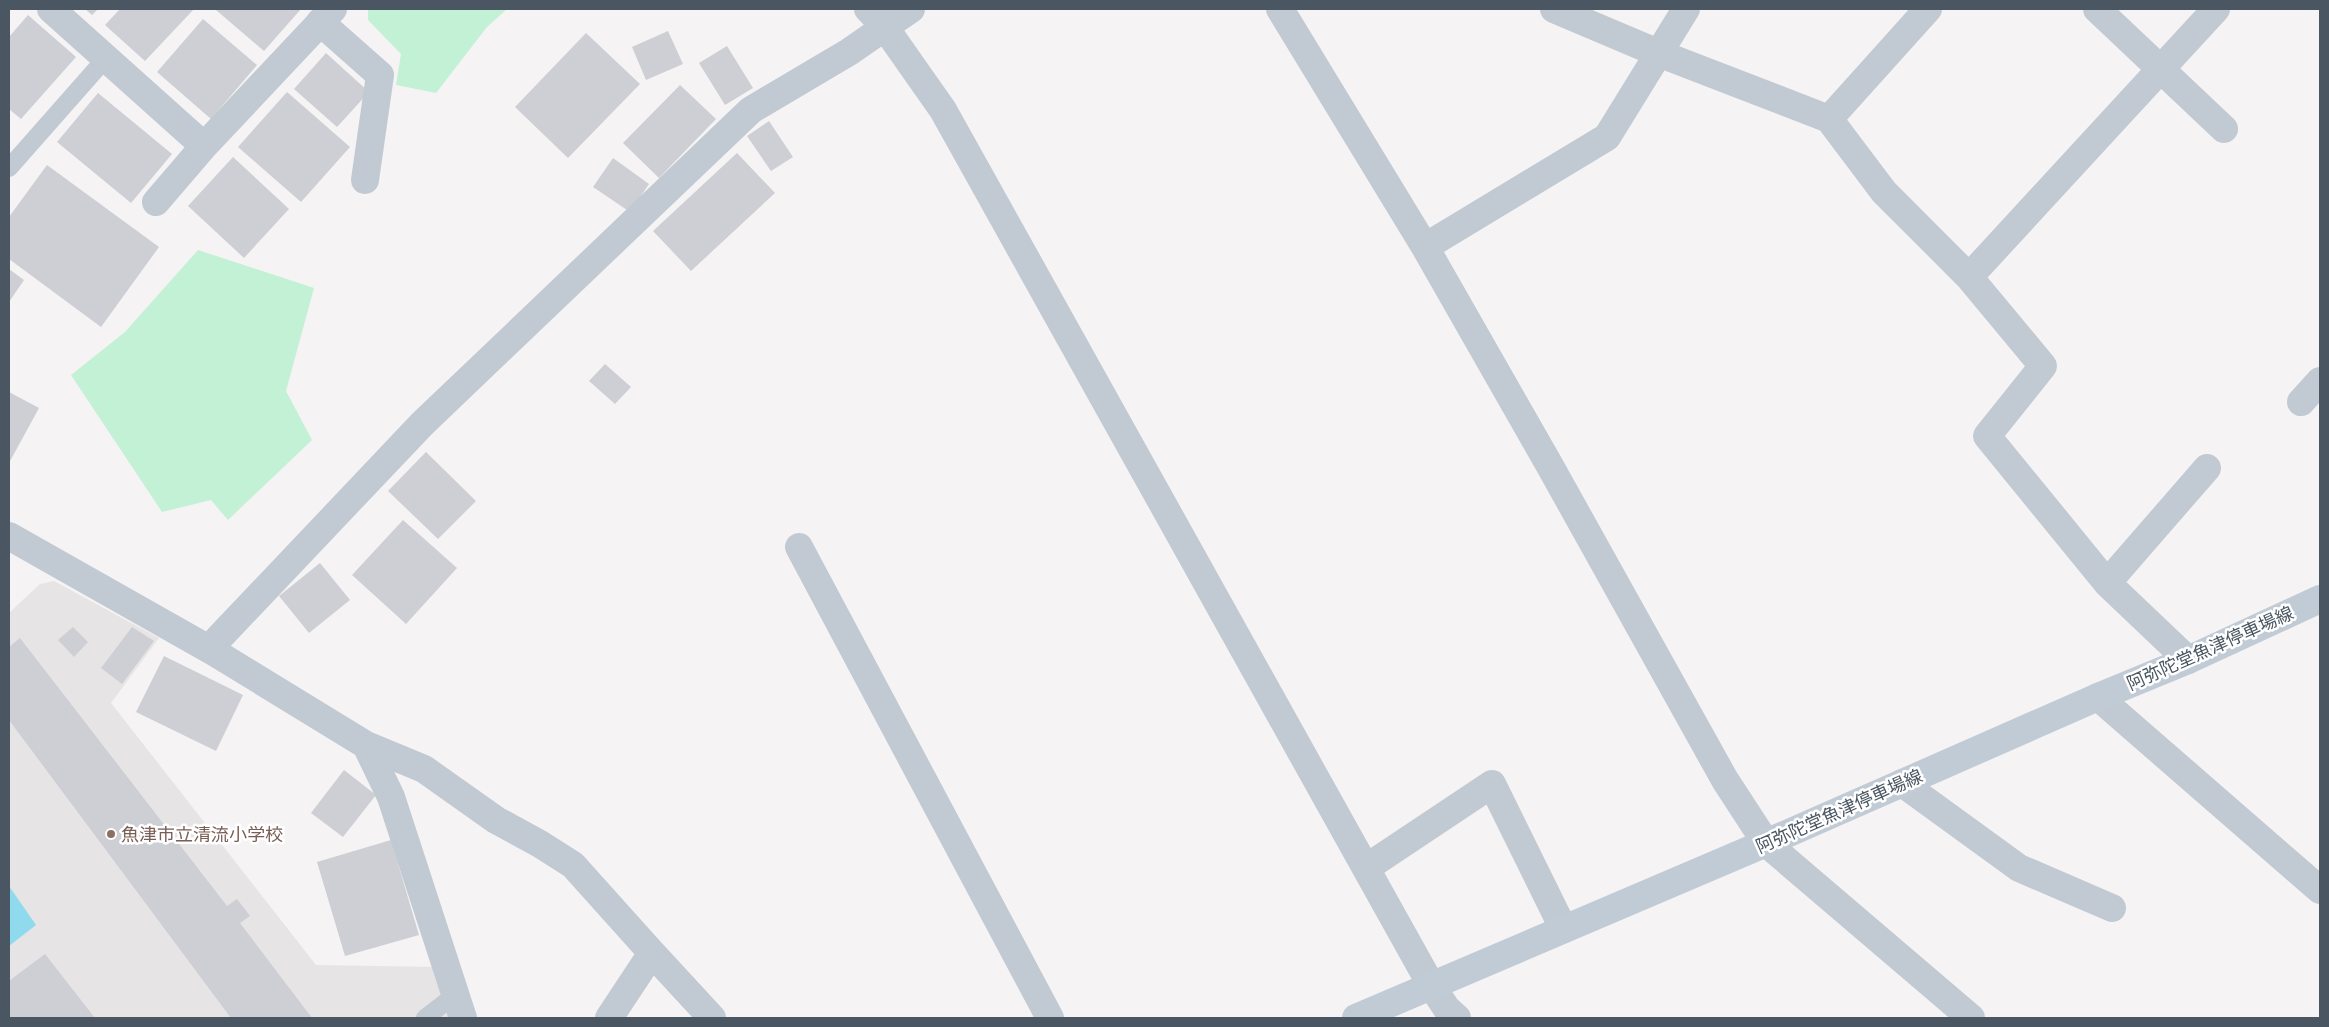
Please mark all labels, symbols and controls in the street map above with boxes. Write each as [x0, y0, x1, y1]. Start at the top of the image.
street label: 阿弥陀堂魚津停車場線 [2124, 602, 2296, 694]
street label: 阿弥陀堂魚津停車場線 [1753, 765, 1925, 857]
place label: 魚津市立清流小学校 [121, 824, 283, 845]
marker: 魚津市立清流小学校 [105, 828, 117, 840]

